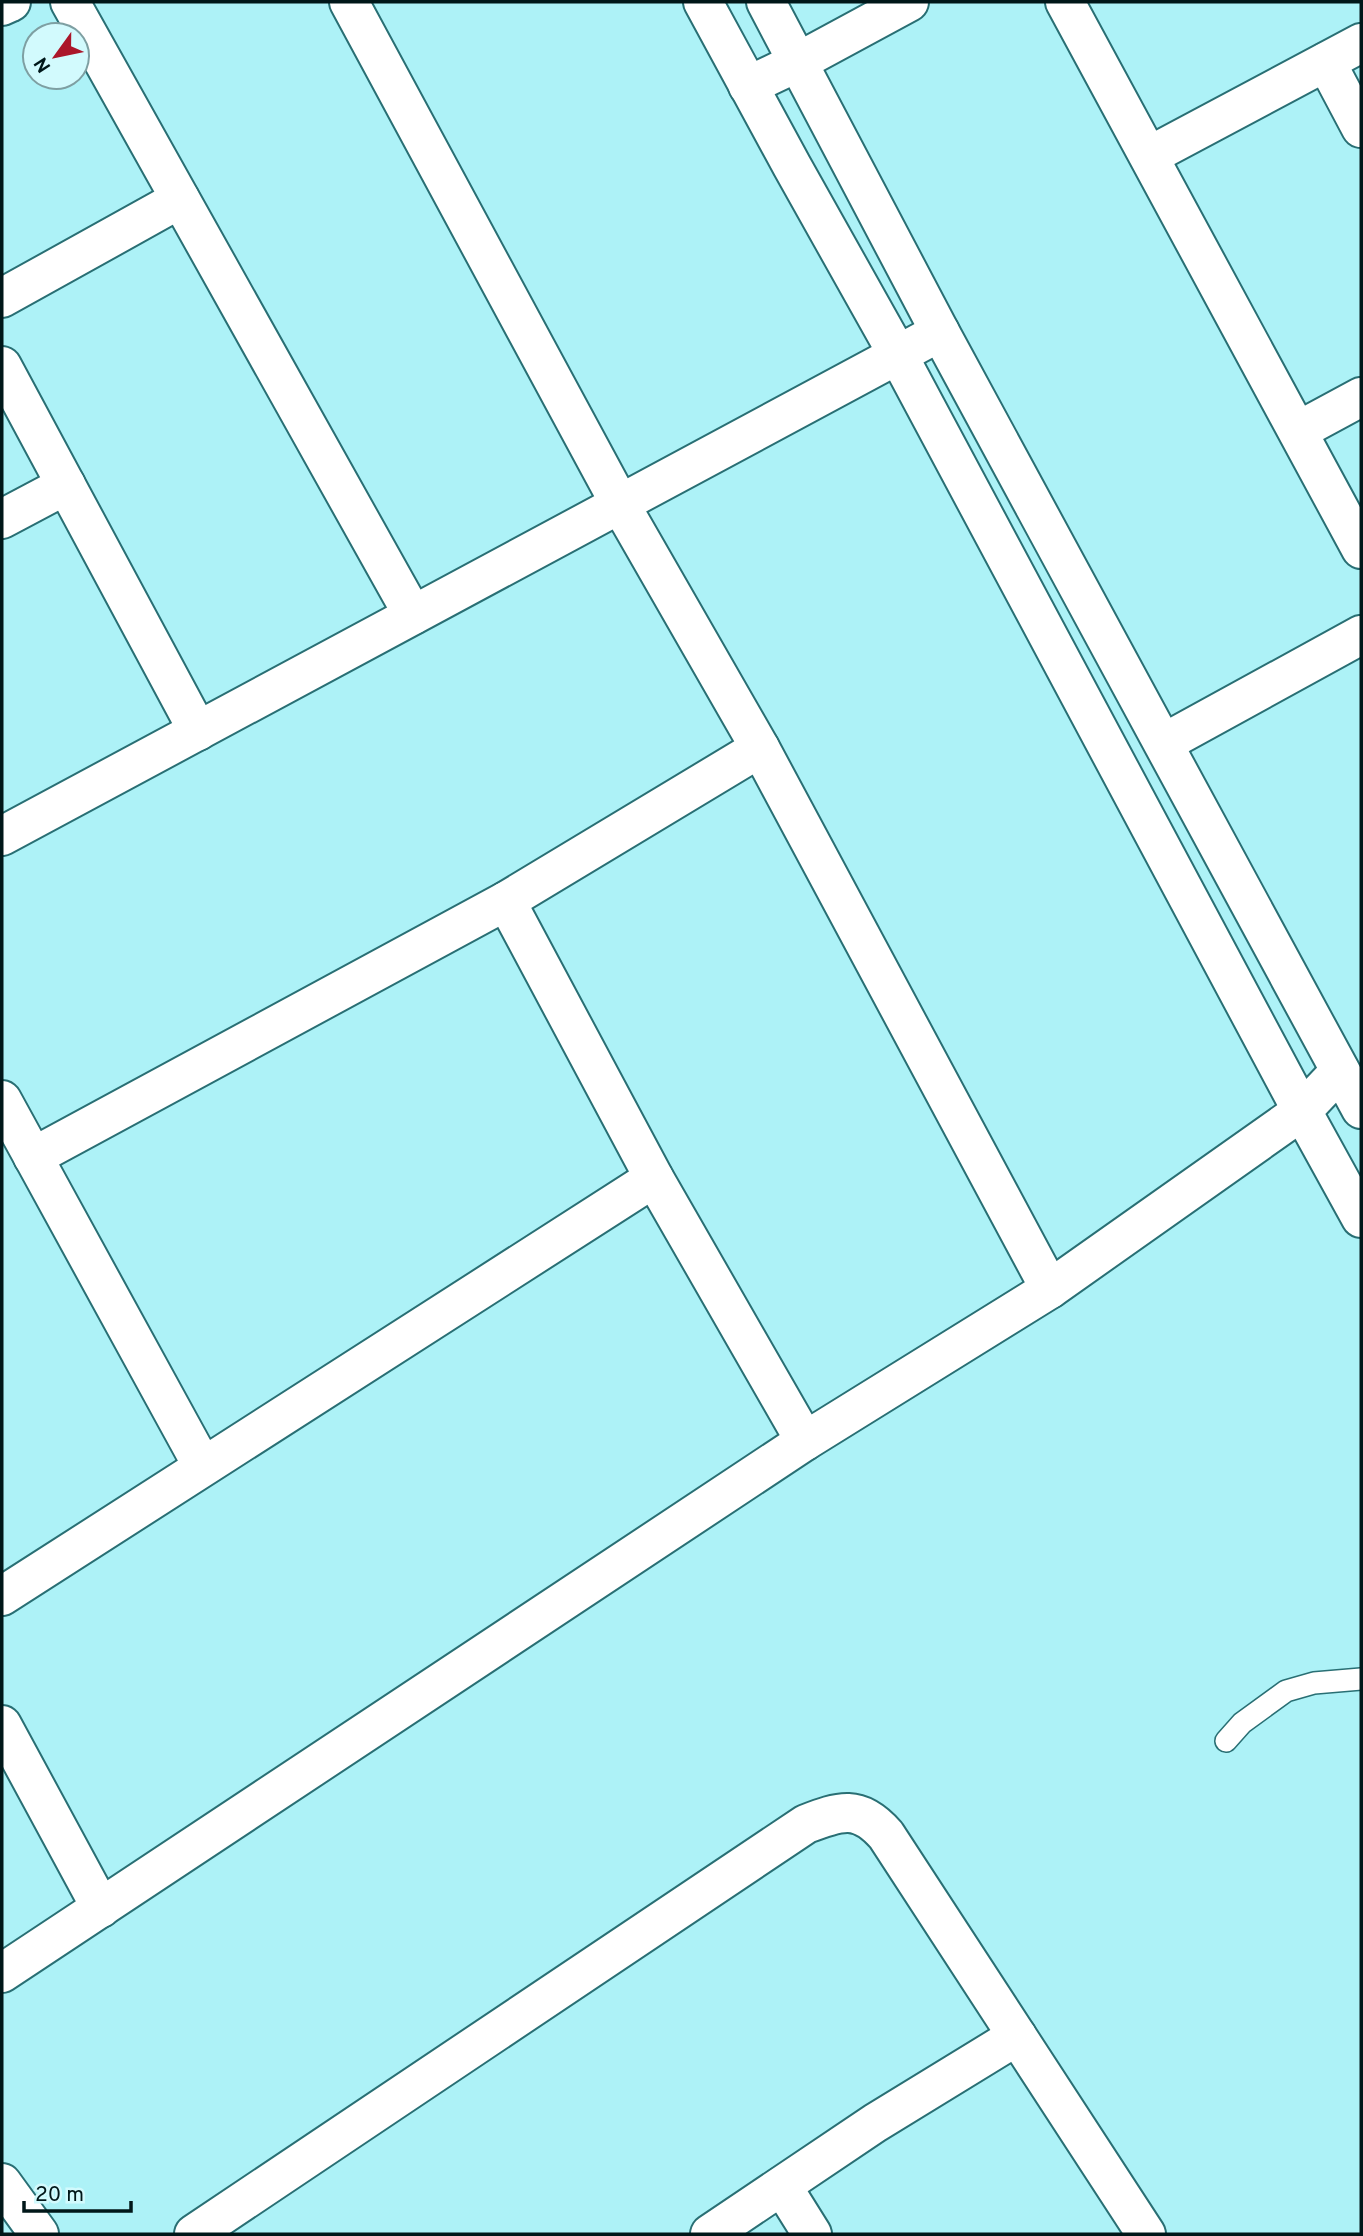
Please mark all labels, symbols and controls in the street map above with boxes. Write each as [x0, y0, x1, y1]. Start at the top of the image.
north arrow [21, 21, 91, 91]
text: N [30, 52, 57, 76]
scale bar [24, 2170, 131, 2214]
text: 20 m [35, 2182, 84, 2209]

